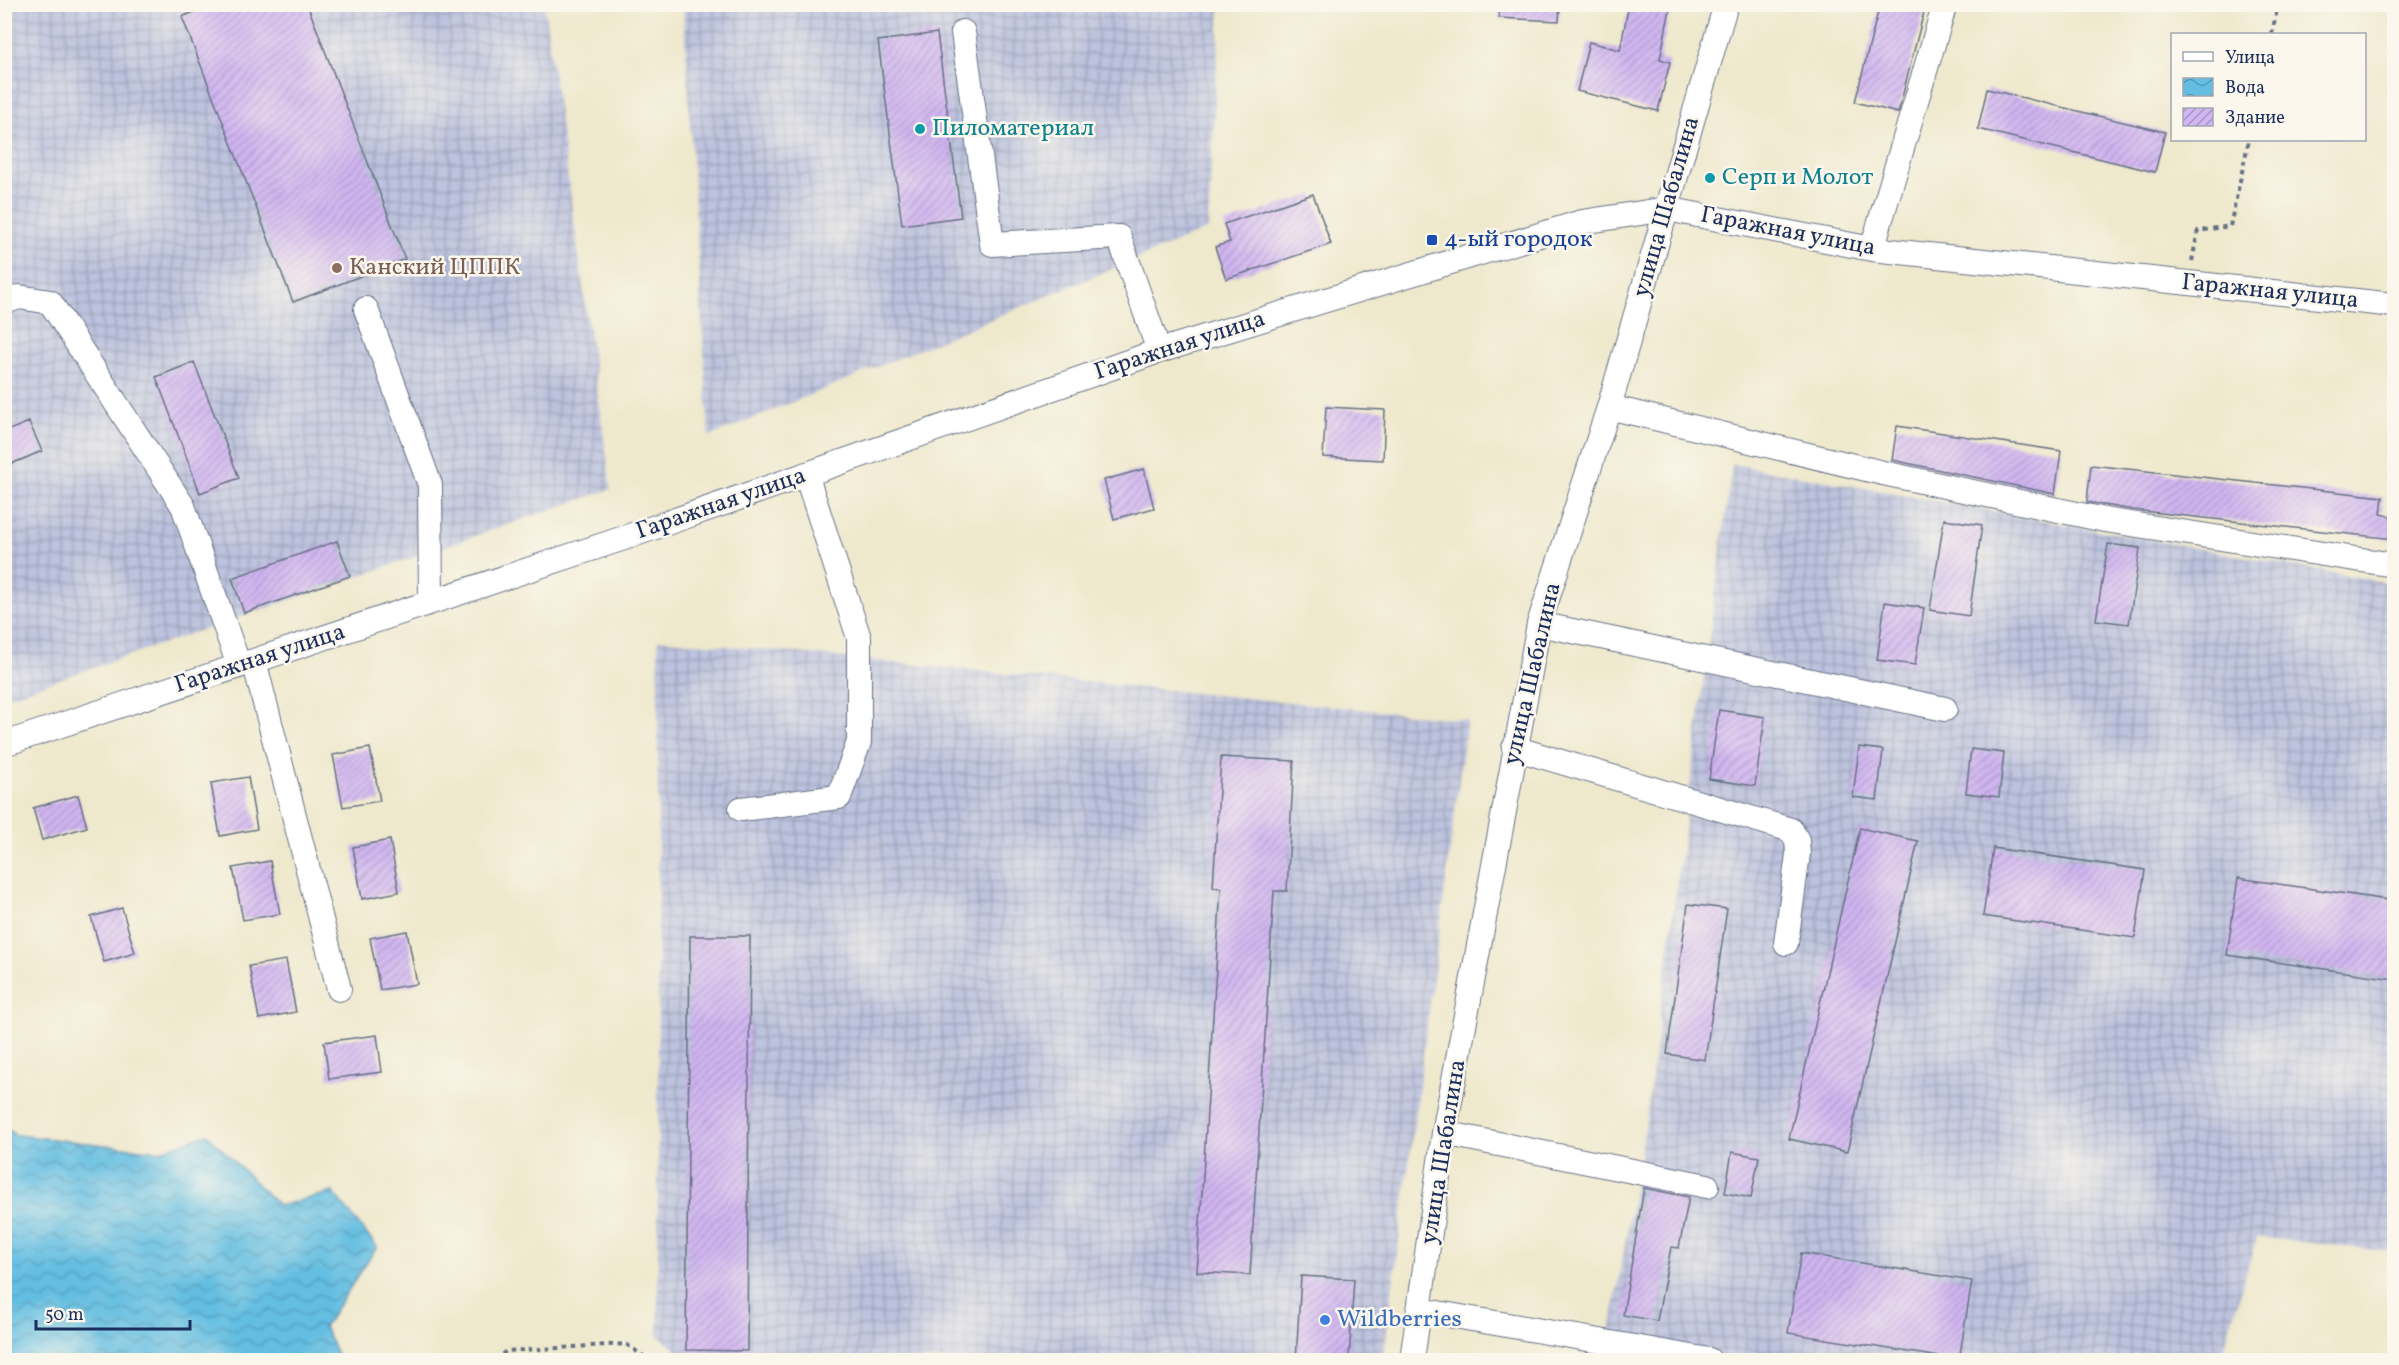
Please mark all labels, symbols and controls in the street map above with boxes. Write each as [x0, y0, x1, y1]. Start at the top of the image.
legend [2171, 33, 2366, 141]
text: Улица [2225, 46, 2275, 71]
text: Вода [2225, 76, 2265, 101]
text: Здание [2225, 106, 2285, 131]
place label: Пиломатериал [932, 112, 1094, 146]
street label: улица Шабалина [1625, 113, 1709, 301]
marker: Пиломатериал [913, 122, 927, 136]
place label: Серп и Молот [1722, 161, 1873, 195]
marker: Серп и Молот [1703, 171, 1717, 185]
street label: Гаражная улица [1697, 198, 1879, 266]
place label: 4-ый городок [1444, 223, 1593, 257]
marker: 4-ый городок [1425, 233, 1439, 247]
place label: Канский ЦППК [349, 251, 520, 285]
marker: Канский ЦППК [330, 261, 344, 275]
street label: Гаражная улица [2180, 266, 2360, 318]
street label: Гаражная улица [1090, 302, 1270, 390]
street label: Гаражная улица [631, 459, 811, 549]
street label: улица Шабалина [1495, 579, 1571, 769]
street label: Гаражная улица [170, 615, 350, 703]
street label: улица Шабалина [1413, 1057, 1475, 1247]
scale bar [36, 1293, 190, 1331]
text: 50 m [45, 1303, 84, 1328]
place label: Wildberries [1337, 1303, 1462, 1337]
marker: Wildberries [1318, 1313, 1332, 1327]

